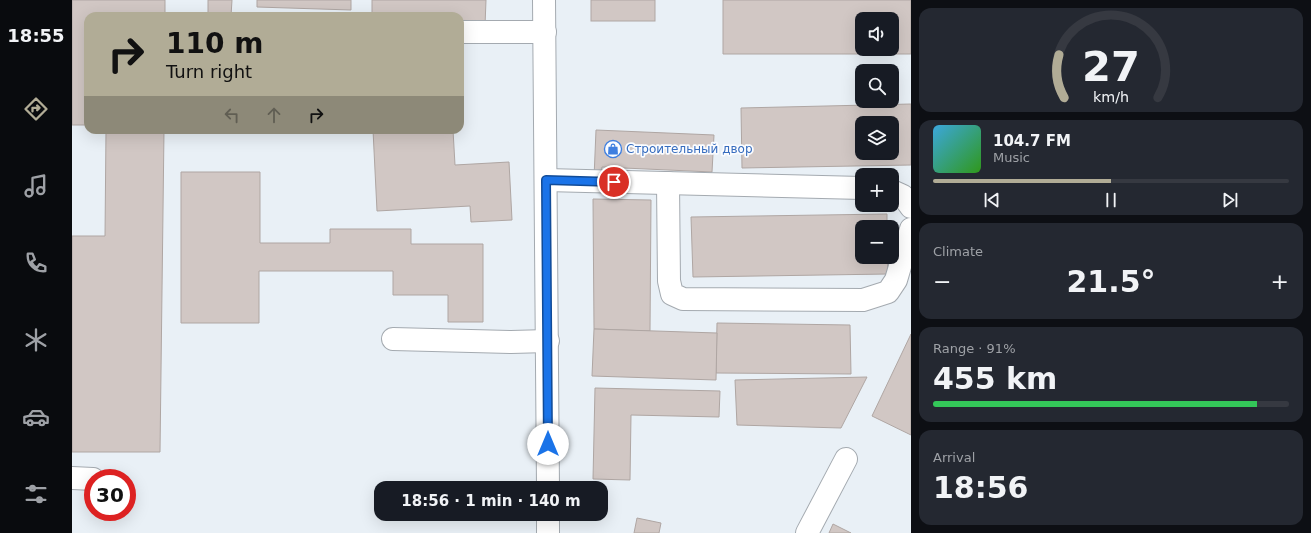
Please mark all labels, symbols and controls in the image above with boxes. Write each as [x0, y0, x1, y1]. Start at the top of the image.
map controls [855, 12, 899, 264]
button: sound [855, 12, 899, 56]
text: 18:55 [7, 25, 65, 46]
text: 110 m [166, 27, 263, 60]
icon: right [100, 28, 152, 80]
text: 27 [1082, 42, 1140, 91]
text: Turn right [166, 61, 252, 82]
button: search [855, 64, 899, 108]
text: km/h [1093, 89, 1129, 105]
icon: directions [22, 95, 50, 123]
icon: left [221, 104, 243, 126]
icon: ahead [263, 104, 285, 126]
icon: right [305, 104, 327, 126]
button: layers [855, 116, 899, 160]
text: 104.7 FM [993, 132, 1071, 150]
shop icon: Строительный двор [603, 139, 623, 159]
place label: Строительный двор [626, 142, 753, 156]
text: Music [993, 150, 1030, 165]
pin [597, 165, 631, 199]
button: + [855, 168, 899, 212]
icon: arrive [603, 171, 625, 193]
icon: music [22, 172, 50, 200]
icon: previous [981, 189, 1003, 211]
icon: pause [1100, 189, 1122, 211]
icon: next [1219, 189, 1241, 211]
button: − [855, 220, 899, 264]
text: Climate [933, 244, 983, 259]
icon: phone [22, 249, 50, 277]
text: 21.5° [1066, 264, 1156, 299]
text: − [933, 269, 951, 294]
text: + [1271, 269, 1289, 294]
icon: climate [22, 326, 50, 354]
text: Range · 91% [933, 341, 1016, 356]
text: 455 km [933, 361, 1057, 396]
icon: car [22, 403, 50, 431]
position arrow [527, 423, 569, 465]
text: Arrival [933, 450, 975, 465]
speed limit sign: 30 [84, 469, 136, 521]
text: 18:56 [933, 470, 1029, 505]
icon: filters [22, 480, 50, 508]
text: 18:56 · 1 min · 140 m [401, 492, 581, 510]

